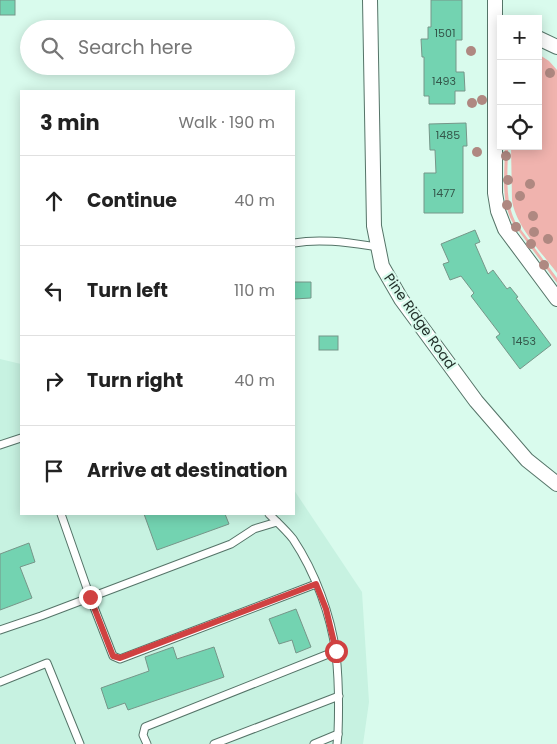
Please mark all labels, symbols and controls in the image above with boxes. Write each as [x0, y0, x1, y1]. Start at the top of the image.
map controls [497, 15, 542, 150]
button: + [497, 15, 542, 60]
search box [20, 20, 295, 75]
house number: 1501 [435, 25, 455, 41]
icon: search [38, 34, 66, 62]
text: Search here [78, 34, 192, 61]
button: − [497, 60, 542, 105]
house number: 1493 [432, 73, 456, 89]
button: locate [497, 105, 542, 150]
text: 3 min [40, 108, 100, 137]
text: Walk · 190 m [178, 111, 275, 134]
house number: 1485 [436, 127, 460, 143]
house number: 1477 [433, 185, 455, 201]
icon: ahead [40, 187, 68, 215]
text: Continue [87, 187, 177, 214]
text: 40 m [234, 189, 275, 212]
street label: Pine Ridge Road [380, 269, 460, 373]
icon: left [40, 277, 68, 305]
text: Turn left [87, 277, 168, 304]
text: 110 m [234, 279, 275, 302]
house number: 1453 [512, 333, 536, 349]
icon: right [40, 367, 68, 395]
text: Turn right [87, 367, 183, 394]
text: 40 m [234, 369, 275, 392]
icon: arrive [40, 457, 68, 485]
text: Arrive at destination [87, 457, 288, 484]
route end [79, 586, 102, 609]
route start [325, 640, 348, 663]

